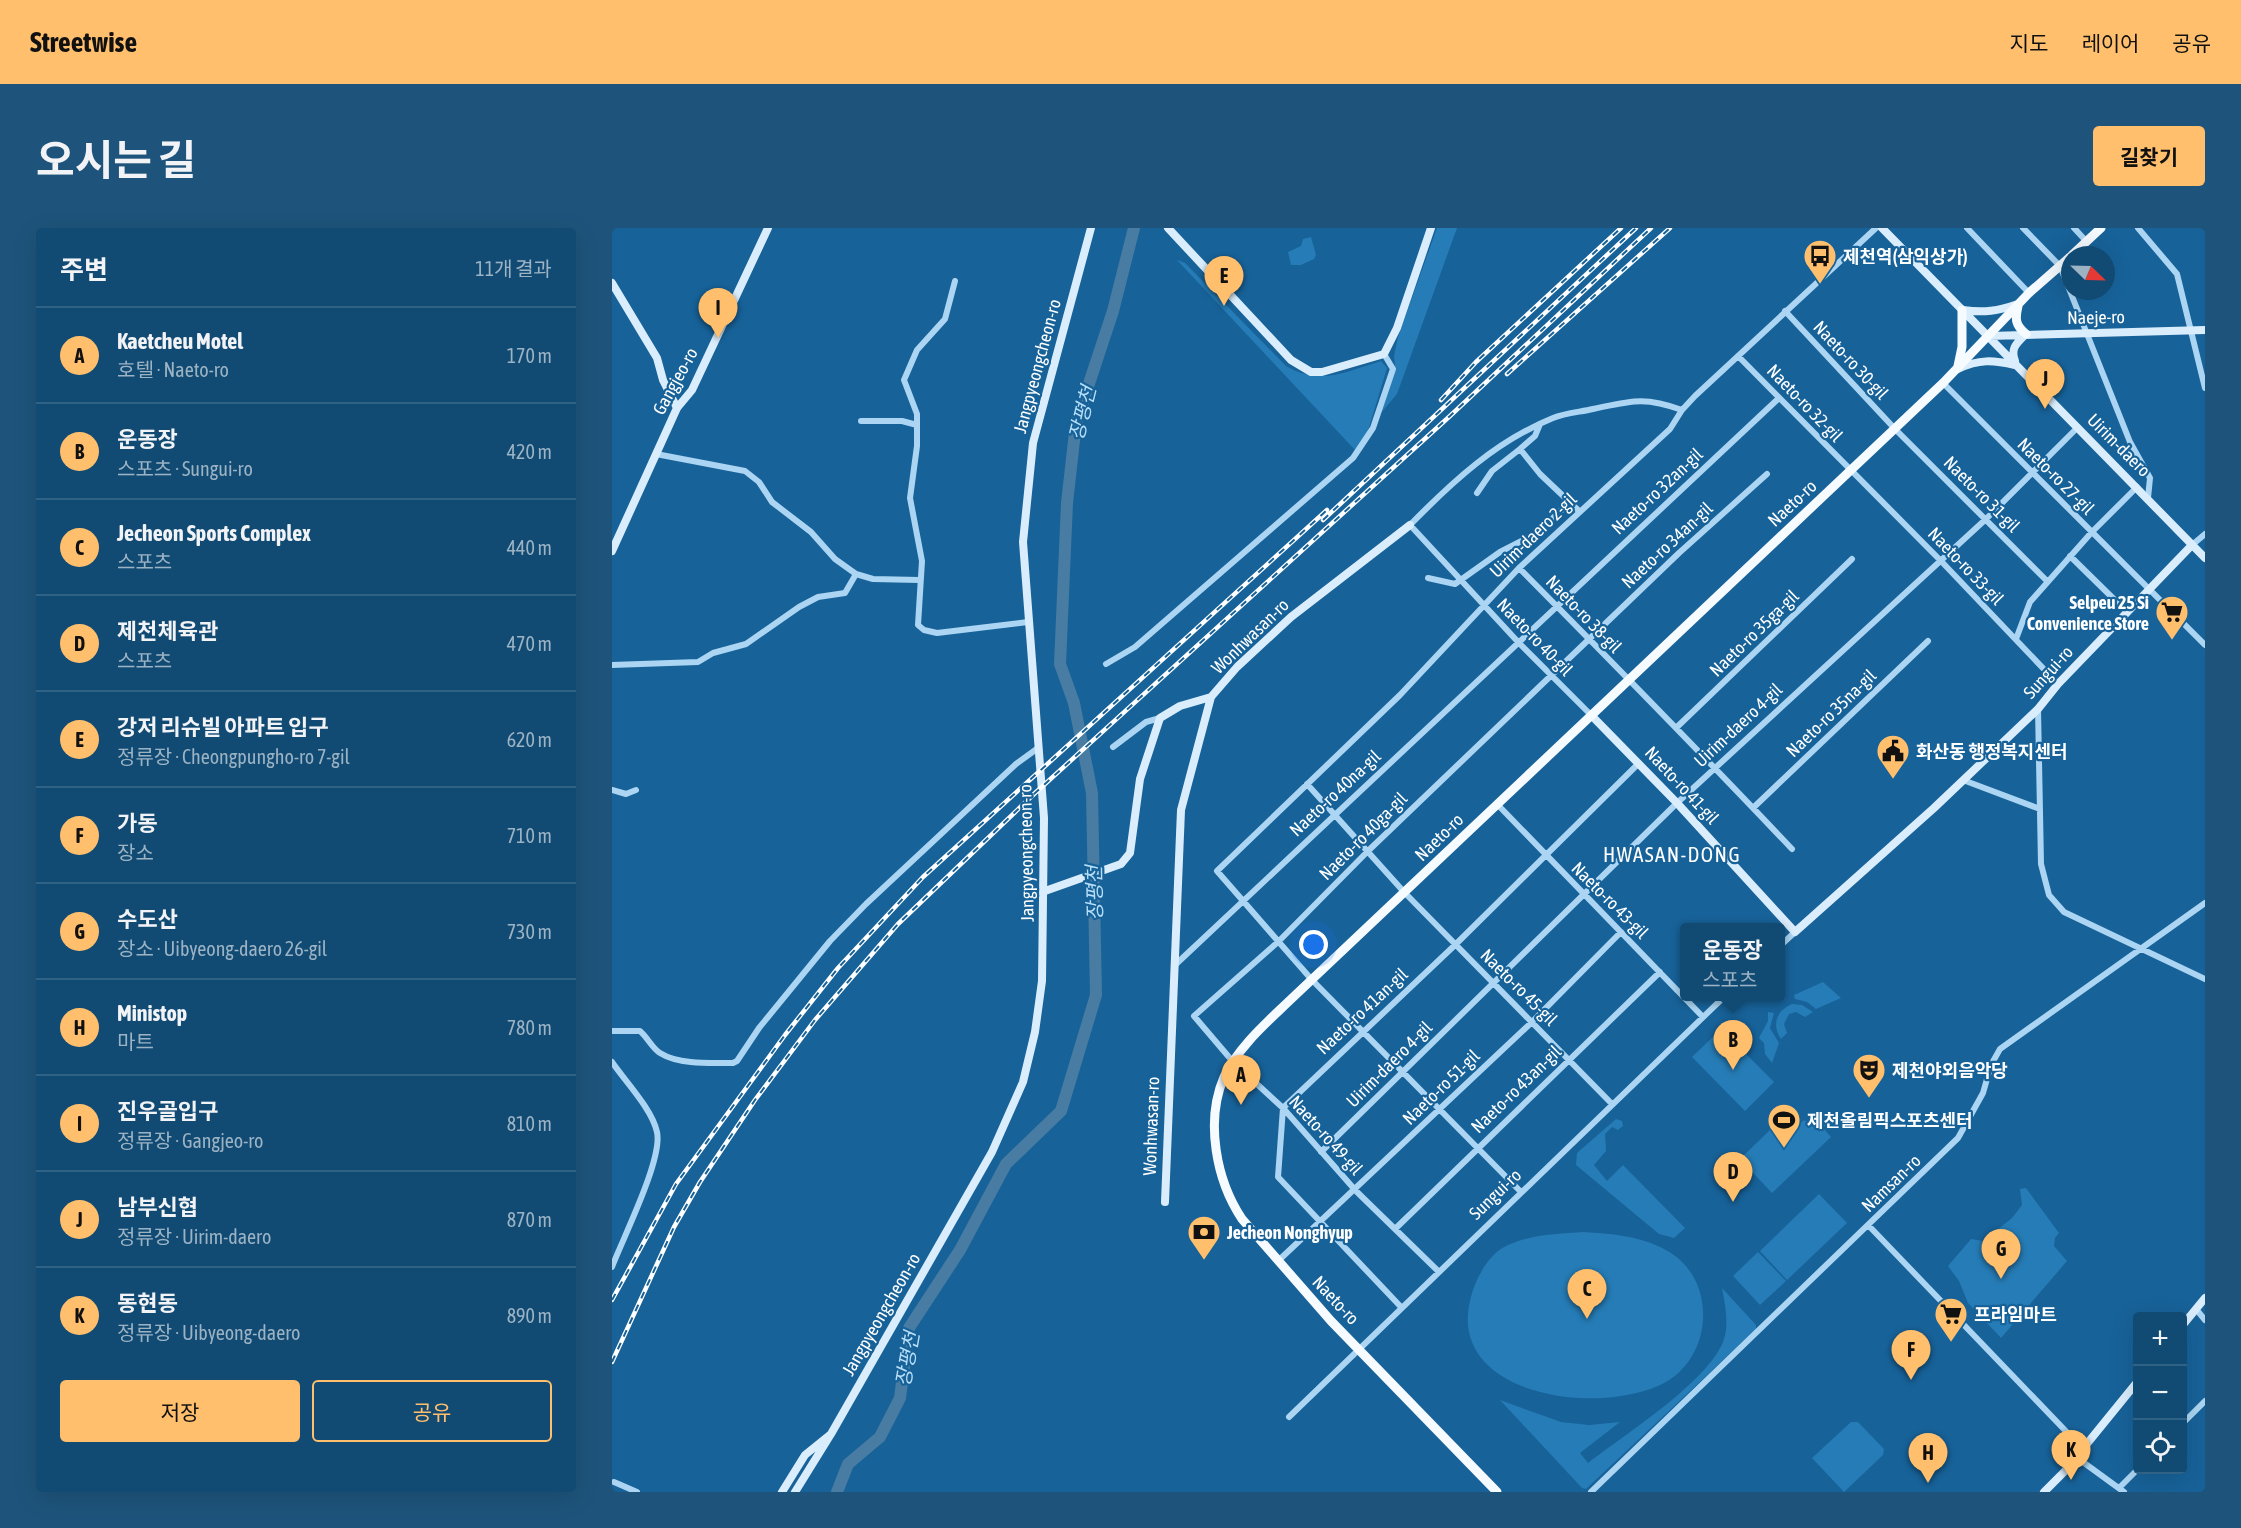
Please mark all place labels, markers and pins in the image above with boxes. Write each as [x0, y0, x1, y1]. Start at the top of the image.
bus stop icon: 제천역(삼익상가) [1802, 238, 1838, 285]
place label: 제천역(삼익상가) [1843, 246, 1968, 267]
pin: E [1204, 256, 1244, 306]
pin: I [698, 288, 738, 338]
pin: J [2026, 360, 2064, 409]
place label: Selpeu 25 Si Convenience Store [2027, 592, 2149, 634]
supermarket icon: Selpeu 25 Si Convenience Store [2154, 594, 2190, 641]
public building icon: 화산동 행정복지센터 [1875, 733, 1911, 780]
place label: 화산동 행정복지센터 [1916, 741, 2068, 762]
pin: B [1714, 1020, 1752, 1070]
theatre icon: 제천야외음악당 [1851, 1052, 1887, 1099]
pin: A [1222, 1056, 1260, 1105]
place label: 제천야외음악당 [1892, 1060, 2008, 1081]
sports icon: 제천올림픽스포츠센터 [1766, 1102, 1802, 1149]
place label: 제천올림픽스포츠센터 [1807, 1110, 1973, 1131]
pin: D [1714, 1152, 1752, 1202]
bank icon: Jecheon Nonghyup [1186, 1214, 1222, 1261]
place label: Jecheon Nonghyup [1226, 1222, 1353, 1243]
pin: G [1982, 1230, 2020, 1279]
pin: C [1568, 1270, 1606, 1319]
supermarket icon: 프라임마트 [1933, 1296, 1969, 1343]
place label: 프라임마트 [1974, 1304, 2057, 1325]
pin: F [1892, 1330, 1930, 1380]
pin: K [2052, 1430, 2090, 1480]
pin: H [1908, 1434, 1948, 1483]

